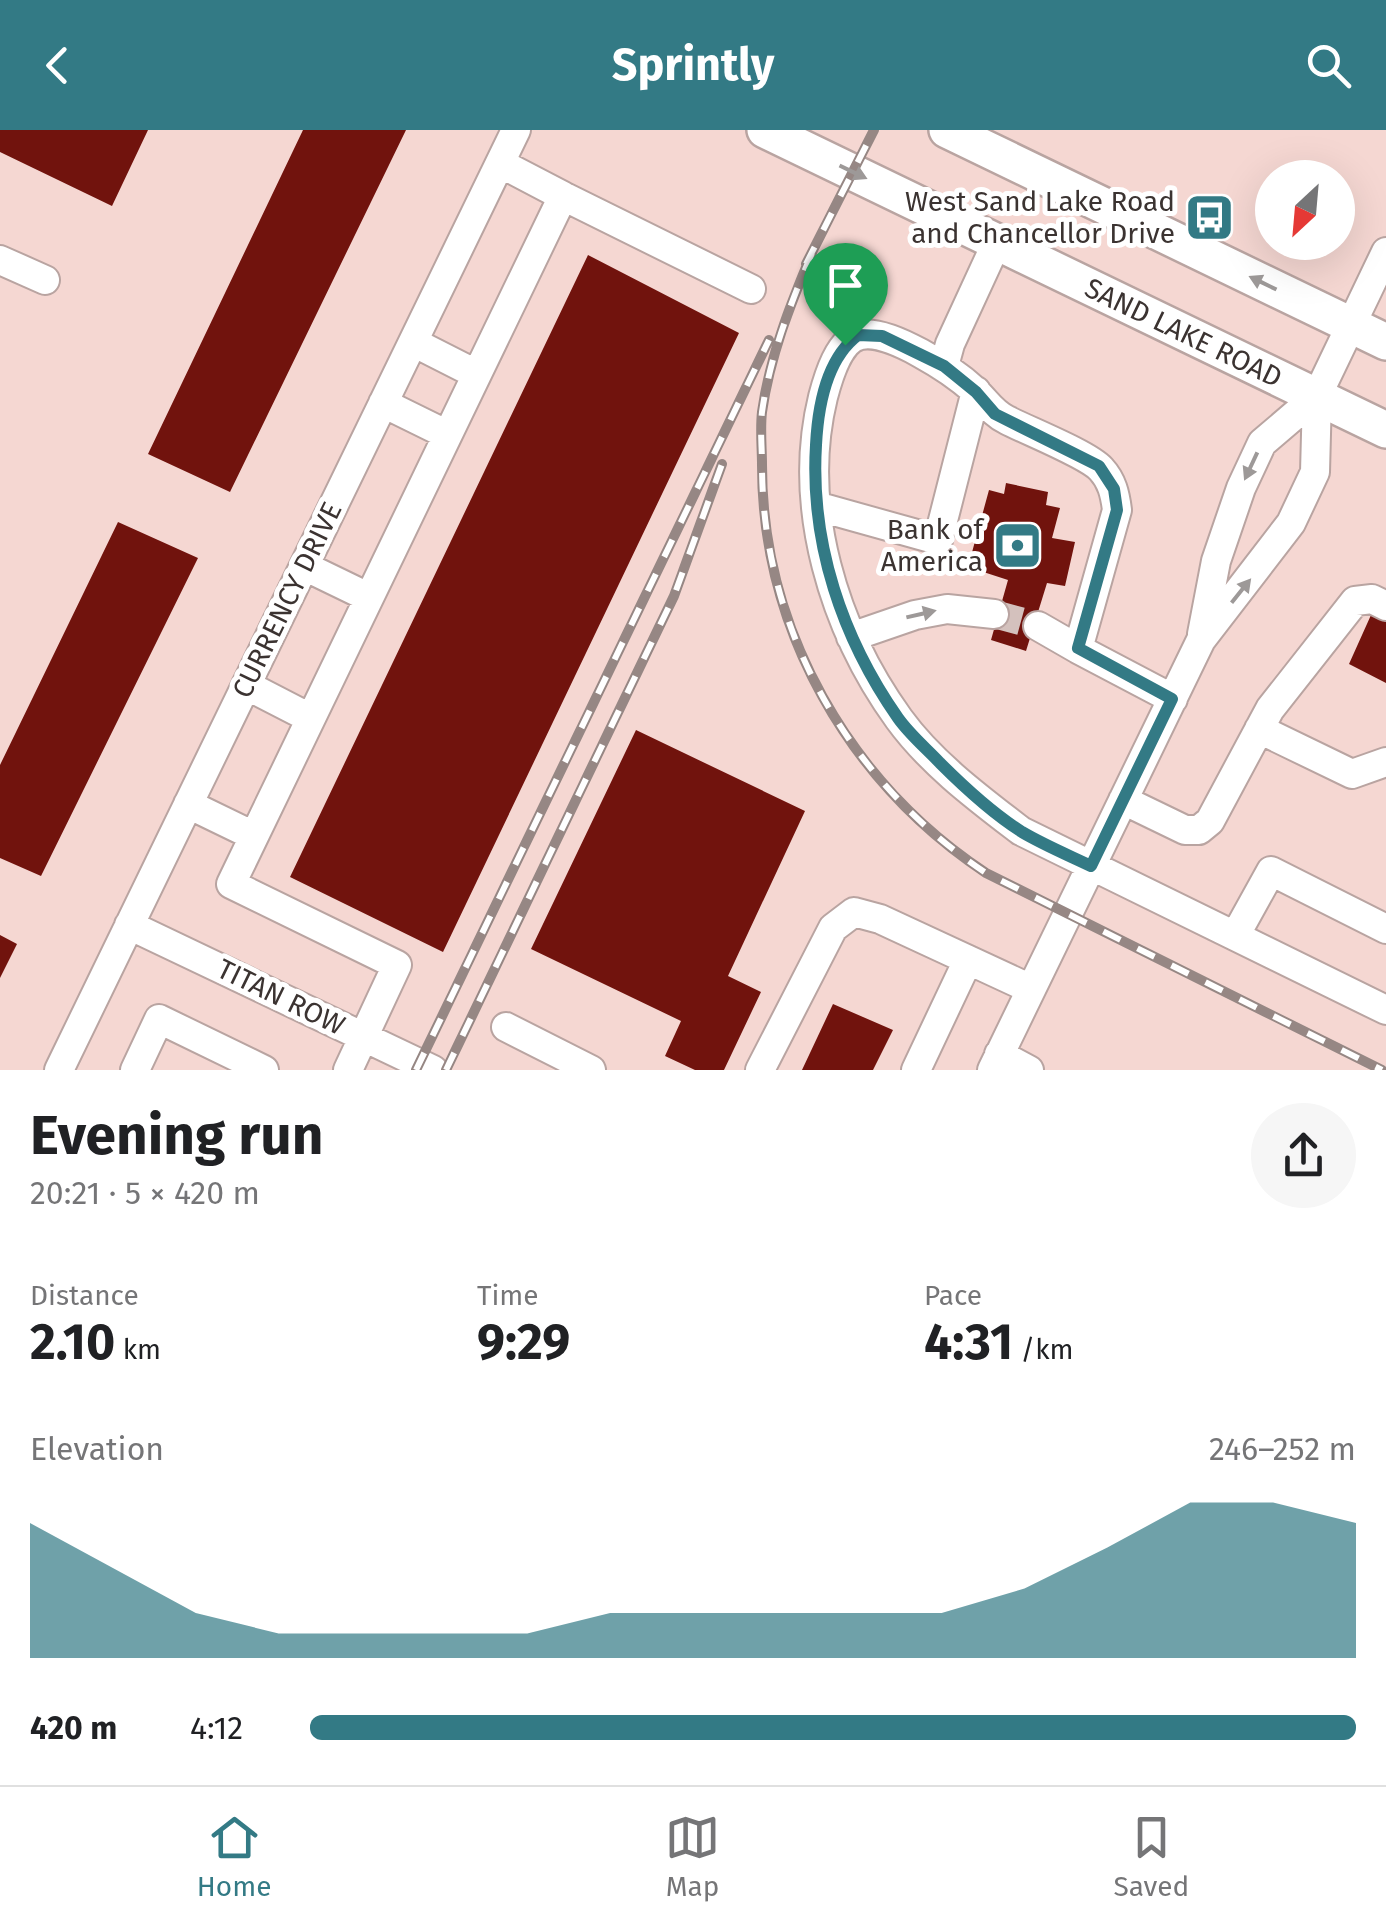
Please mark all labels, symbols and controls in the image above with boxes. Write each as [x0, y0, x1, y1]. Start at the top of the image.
icon: back [30, 38, 85, 93]
text: Sprintly [612, 38, 774, 92]
icon: search [1301, 38, 1356, 93]
north arrow [1255, 160, 1355, 260]
map controls [1255, 160, 1355, 260]
one-way arrow [839, 164, 868, 181]
place label: West Sand Lake Road and Chancellor Drive [905, 185, 1175, 250]
bus stop icon: West Sand Lake Road and Chancellor Drive [1184, 191, 1236, 243]
pin [803, 243, 888, 346]
icon: arrive [818, 258, 873, 313]
street label: SAND LAKE ROAD [1080, 271, 1287, 394]
one-way arrow [1248, 274, 1277, 291]
one-way arrow [1243, 452, 1260, 481]
street label: CURRENCY DRIVE [225, 497, 349, 703]
place label: Bank of America [881, 513, 986, 578]
bank icon: Bank of America [992, 519, 1044, 571]
one-way arrow [1230, 579, 1251, 604]
one-way arrow [906, 606, 937, 621]
street label: TITAN ROW [212, 952, 350, 1042]
text: Evening run [30, 1103, 324, 1169]
button: share [1251, 1103, 1356, 1208]
text: 20:21 · 5 × 420 m [30, 1174, 260, 1212]
text: Distance [30, 1279, 139, 1312]
text: Time [477, 1279, 539, 1312]
text: Pace [924, 1279, 982, 1312]
text: 2.10 [30, 1312, 115, 1372]
text: 9:29 [477, 1312, 570, 1372]
text: 4:31 [924, 1312, 1013, 1372]
text: km [115, 1333, 161, 1366]
text: /km [1013, 1333, 1073, 1366]
text: Elevation [30, 1430, 164, 1468]
text: 246–252 m [1209, 1430, 1356, 1468]
text: 420 m [30, 1709, 117, 1747]
text: 4:12 [190, 1709, 243, 1747]
tab: Home [197, 1810, 271, 1903]
tab: Map [665, 1810, 720, 1903]
tab: Saved [1113, 1810, 1189, 1903]

